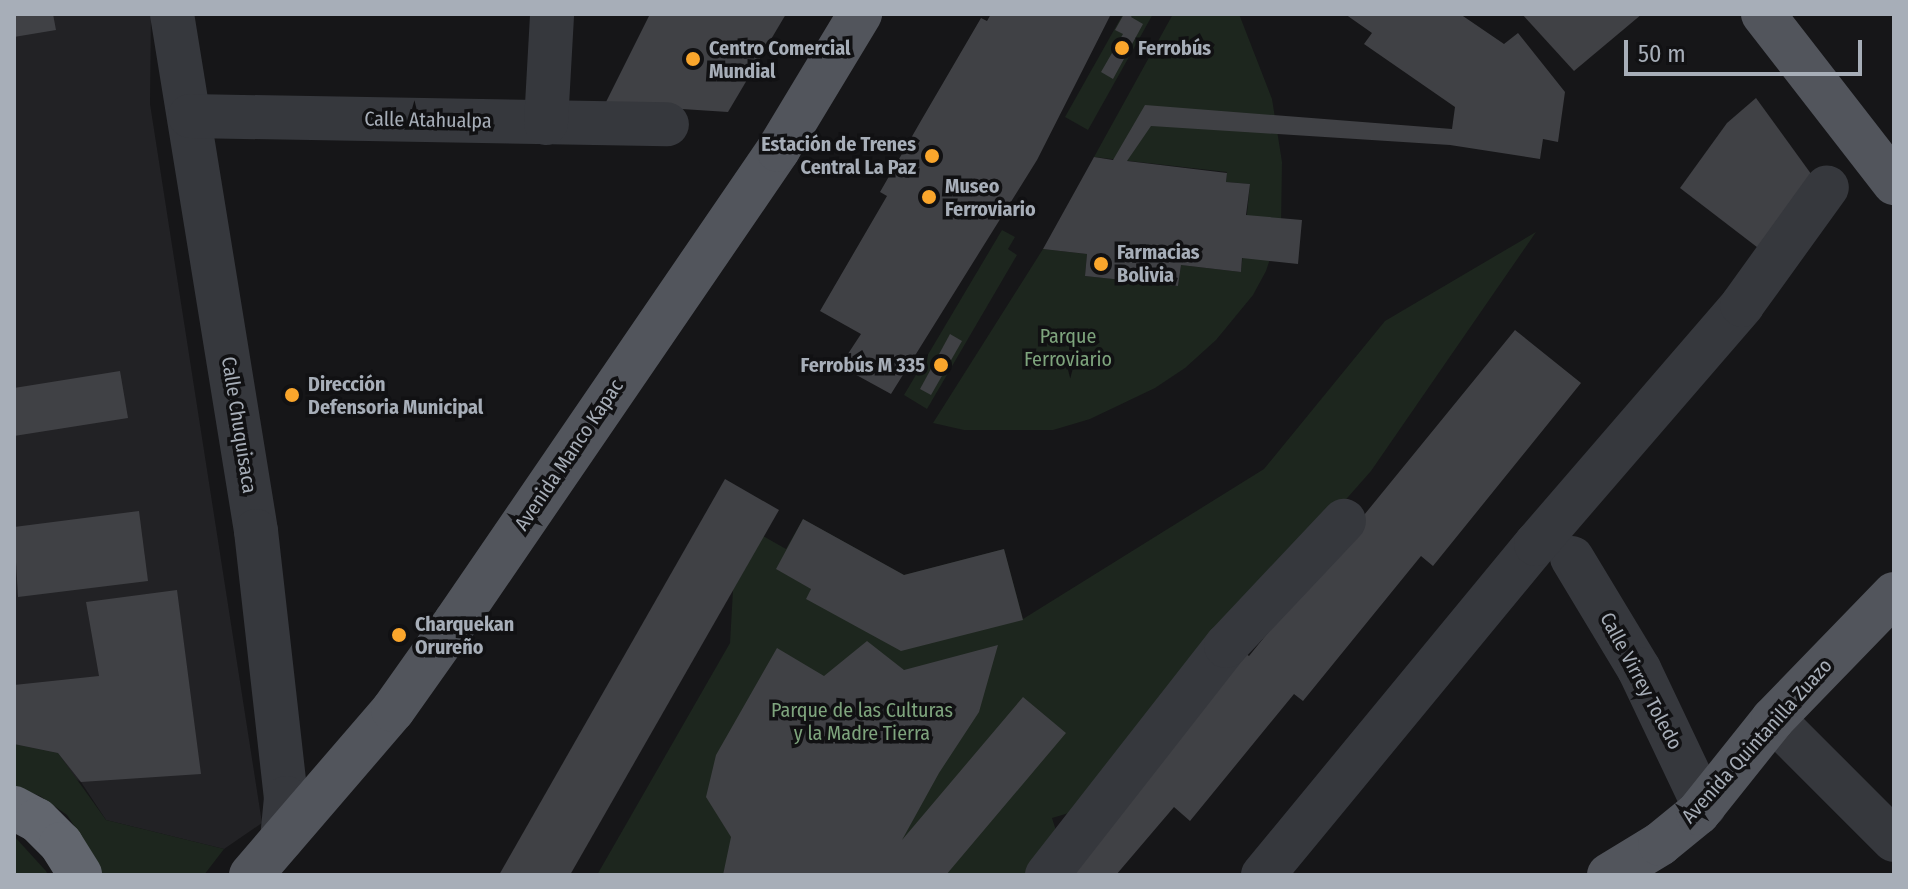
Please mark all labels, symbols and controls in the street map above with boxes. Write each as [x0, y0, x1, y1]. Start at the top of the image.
scale bar [1628, 24, 1866, 74]
place label: Centro Comercial Mundial [709, 36, 850, 83]
place label: Ferrobús [1138, 36, 1211, 60]
marker: Ferrobús [1113, 39, 1131, 57]
text: 50 m [1638, 40, 1686, 68]
marker: Centro Comercial Mundial [684, 50, 702, 68]
street label: Calle Atahualpa [364, 107, 492, 133]
place label: Estación de Trenes Central La Paz [761, 132, 916, 179]
marker: Estación de Trenes Central La Paz [923, 147, 941, 165]
place label: Museo Ferroviario [945, 174, 1036, 221]
marker: Museo Ferroviario [920, 188, 938, 206]
place label: Farmacias Bolivia [1117, 240, 1200, 287]
marker: Farmacias Bolivia [1092, 255, 1110, 273]
park label: Parque Ferroviario [1024, 325, 1112, 372]
place label: Ferrobús M 335 [801, 353, 925, 377]
street label: Calle Chuquisaca [216, 355, 262, 495]
marker: Ferrobús M 335 [932, 356, 950, 374]
place label: Dirección Defensoria Municipal [308, 372, 483, 419]
street label: Avenida Manco Kapac [510, 375, 628, 535]
marker: Dirección Defensoria Municipal [283, 386, 301, 404]
street label: Calle Virrey Toledo [1595, 608, 1687, 754]
place label: Charquekan Orureño [415, 612, 514, 659]
marker: Charquekan Orureño [390, 626, 408, 644]
street label: Avenida Quintanilla Zuazo [1677, 654, 1837, 828]
park label: Parque de las Culturas y la Madre Tierra [771, 698, 953, 745]

